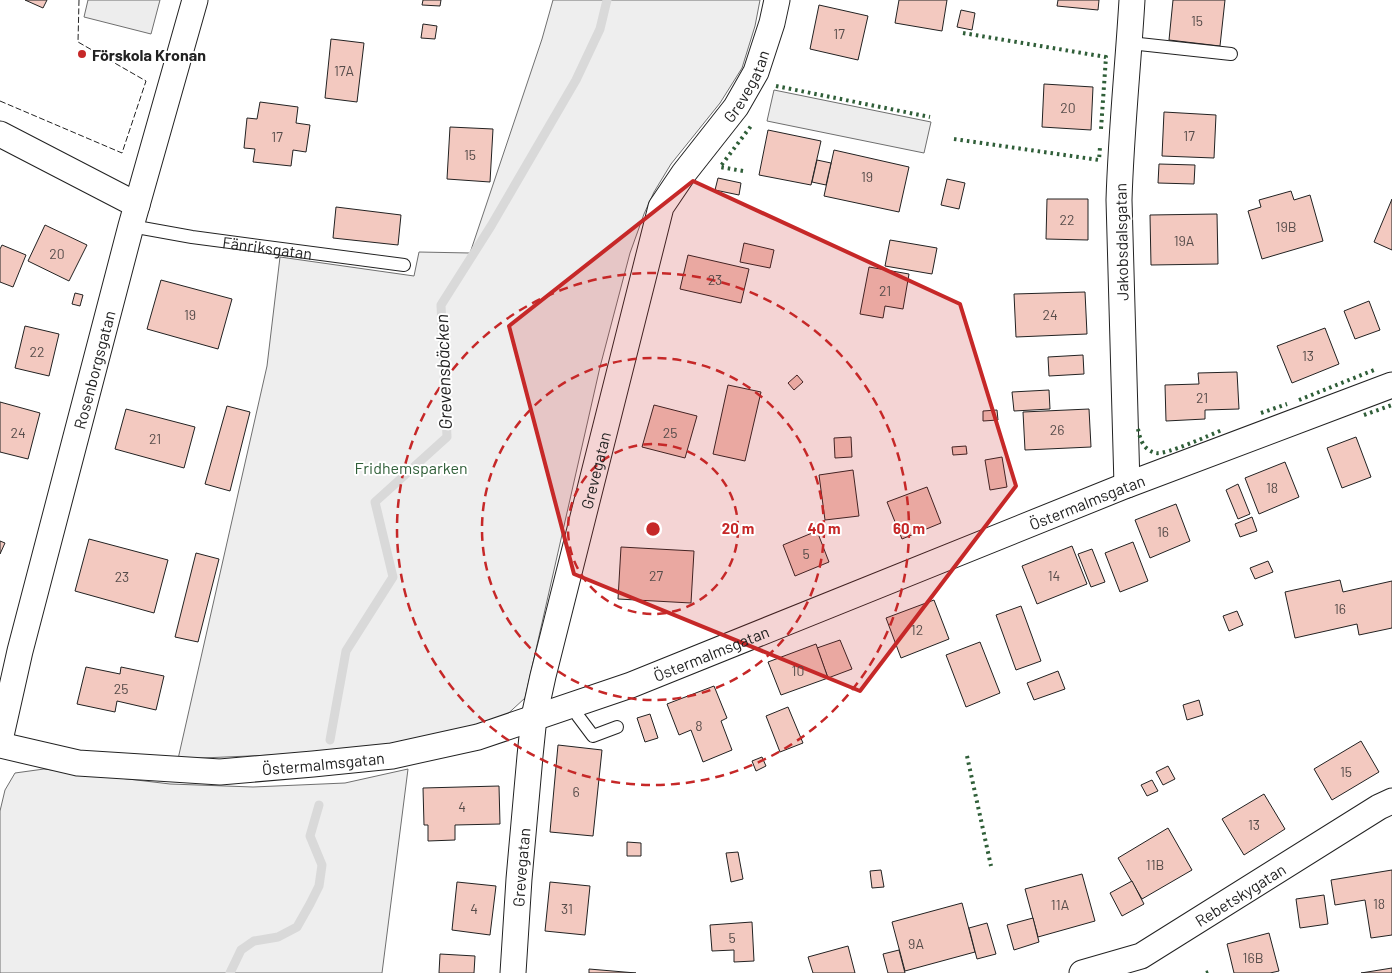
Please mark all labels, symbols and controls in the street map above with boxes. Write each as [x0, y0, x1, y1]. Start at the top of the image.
house number: 15 [1191, 12, 1203, 29]
house number: 17 [833, 25, 845, 42]
place label: Förskola Kronan [92, 45, 206, 64]
street label: Grevegatan [719, 47, 772, 126]
marker: Förskola Kronan [76, 48, 88, 60]
house number: 17A [334, 62, 355, 79]
house number: 20 [1060, 99, 1076, 116]
house number: 17 [1183, 127, 1195, 144]
house number: 17 [271, 128, 283, 145]
house number: 15 [464, 146, 476, 163]
house number: 19 [861, 168, 873, 185]
street label: Jakobsdalsgatan [1110, 183, 1132, 301]
house number: 22 [1059, 211, 1075, 228]
house number: 19B [1276, 218, 1296, 235]
street label: Fänriksgatan [221, 232, 313, 262]
house number: 19A [1174, 232, 1195, 249]
house number: 20 [49, 245, 65, 262]
house number: 23 [708, 271, 722, 288]
house number: 21 [879, 282, 891, 299]
house number: 19 [184, 306, 196, 323]
house number: 24 [1042, 306, 1058, 323]
street label: Rosenborgsgatan [69, 308, 118, 431]
water label: Grevensbäcken [430, 314, 456, 430]
house number: 22 [29, 343, 45, 360]
house number: 13 [1302, 347, 1314, 364]
house number: 21 [1196, 389, 1208, 406]
house number: 26 [1050, 421, 1064, 438]
house number: 24 [10, 424, 26, 441]
house number: 25 [663, 424, 677, 441]
house number: 21 [149, 430, 161, 447]
street label: Grevegatan [576, 430, 614, 511]
park label: Fridhemsparken [354, 458, 468, 477]
street label: Östermalmsgatan [1026, 470, 1147, 533]
house number: 18 [1266, 479, 1278, 496]
text: 20 m [722, 519, 754, 537]
text: 40 m [807, 519, 841, 537]
text: 60 m [893, 519, 925, 537]
centre of rings [644, 520, 662, 538]
house number: 16 [1157, 523, 1169, 540]
house number: 5 [802, 545, 810, 562]
house number: 27 [649, 567, 663, 584]
house number: 14 [1048, 567, 1060, 584]
house number: 23 [115, 568, 129, 585]
house number: 16 [1334, 600, 1346, 617]
street label: Östermalmsgatan [650, 621, 772, 685]
house number: 12 [911, 621, 923, 638]
house number: 10 [792, 662, 804, 679]
house number: 25 [114, 680, 128, 697]
house number: 8 [695, 717, 703, 734]
street label: Östermalmsgatan [261, 747, 385, 778]
house number: 15 [1340, 763, 1352, 780]
house number: 6 [572, 783, 580, 800]
house number: 4 [458, 798, 466, 815]
house number: 13 [1248, 816, 1260, 833]
street label: Grevegatan [508, 827, 533, 907]
house number: 11B [1146, 856, 1164, 873]
street label: Rebetskygatan [1191, 859, 1289, 930]
house number: 18 [1373, 895, 1385, 912]
house number: 11A [1051, 896, 1070, 913]
house number: 4 [470, 900, 478, 917]
house number: 31 [561, 900, 573, 917]
house number: 5 [728, 929, 736, 946]
house number: 9A [908, 935, 924, 952]
house number: 16B [1243, 949, 1263, 966]

